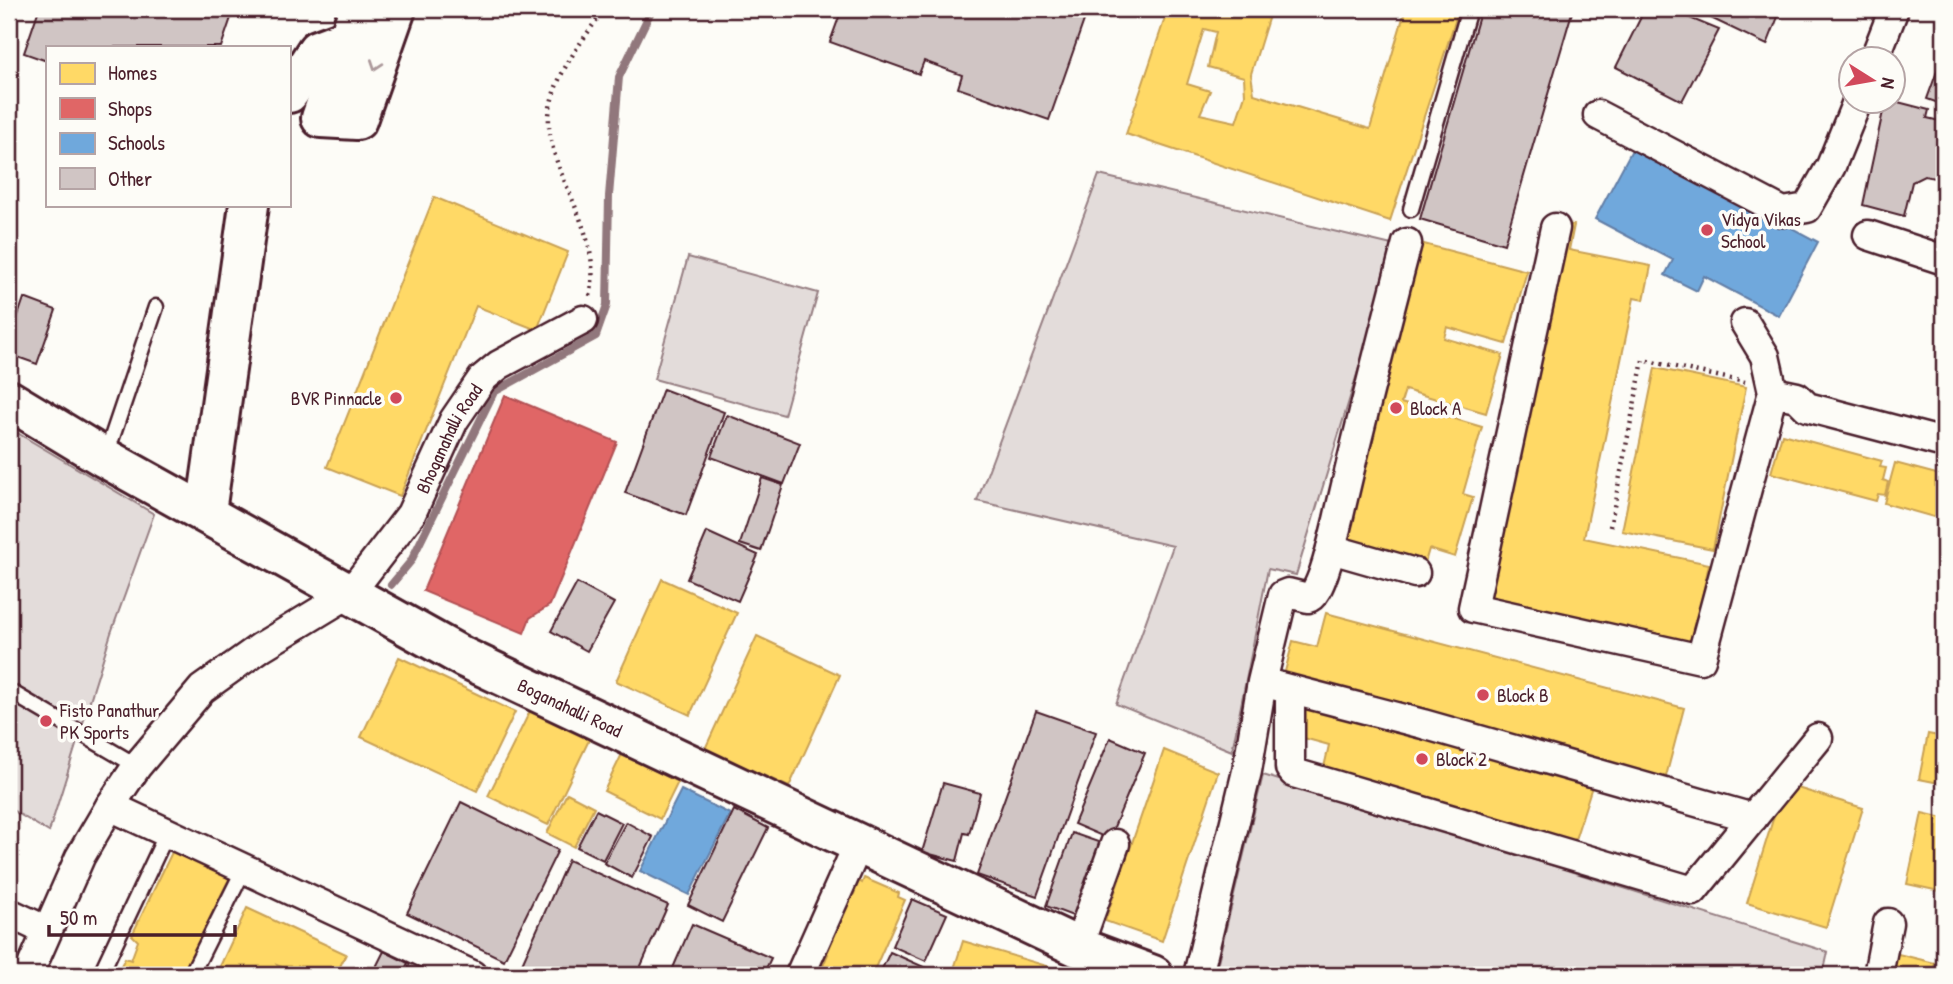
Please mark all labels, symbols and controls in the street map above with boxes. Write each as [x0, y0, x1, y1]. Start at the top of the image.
legend [46, 46, 290, 206]
north arrow [1838, 46, 1908, 116]
text: Homes [108, 58, 157, 87]
one-way arrow [370, 58, 384, 70]
text: N [1875, 76, 1902, 91]
text: Shops [108, 94, 152, 123]
text: Schools [108, 128, 165, 157]
text: Other [108, 164, 152, 193]
place label: Vidya Vikas School [1721, 206, 1801, 254]
marker: Vidya Vikas School [1699, 222, 1715, 238]
street label: Bhoganahalli Road [409, 378, 488, 497]
place label: BVR Pinnacle [291, 385, 382, 411]
marker: BVR Pinnacle [388, 390, 404, 406]
place label: Block A [1410, 395, 1461, 421]
marker: Block A [1388, 400, 1404, 416]
street label: Boganahalli Road [513, 672, 627, 743]
place label: Block B [1497, 682, 1549, 708]
marker: Block B [1475, 687, 1491, 703]
place label: Fisto Panathur PK Sports [59, 697, 160, 745]
marker: Fisto Panathur PK Sports [38, 713, 54, 729]
place label: Block 2 [1436, 746, 1487, 772]
marker: Block 2 [1414, 751, 1430, 767]
scale bar [49, 893, 234, 937]
text: 50 m [60, 903, 97, 932]

